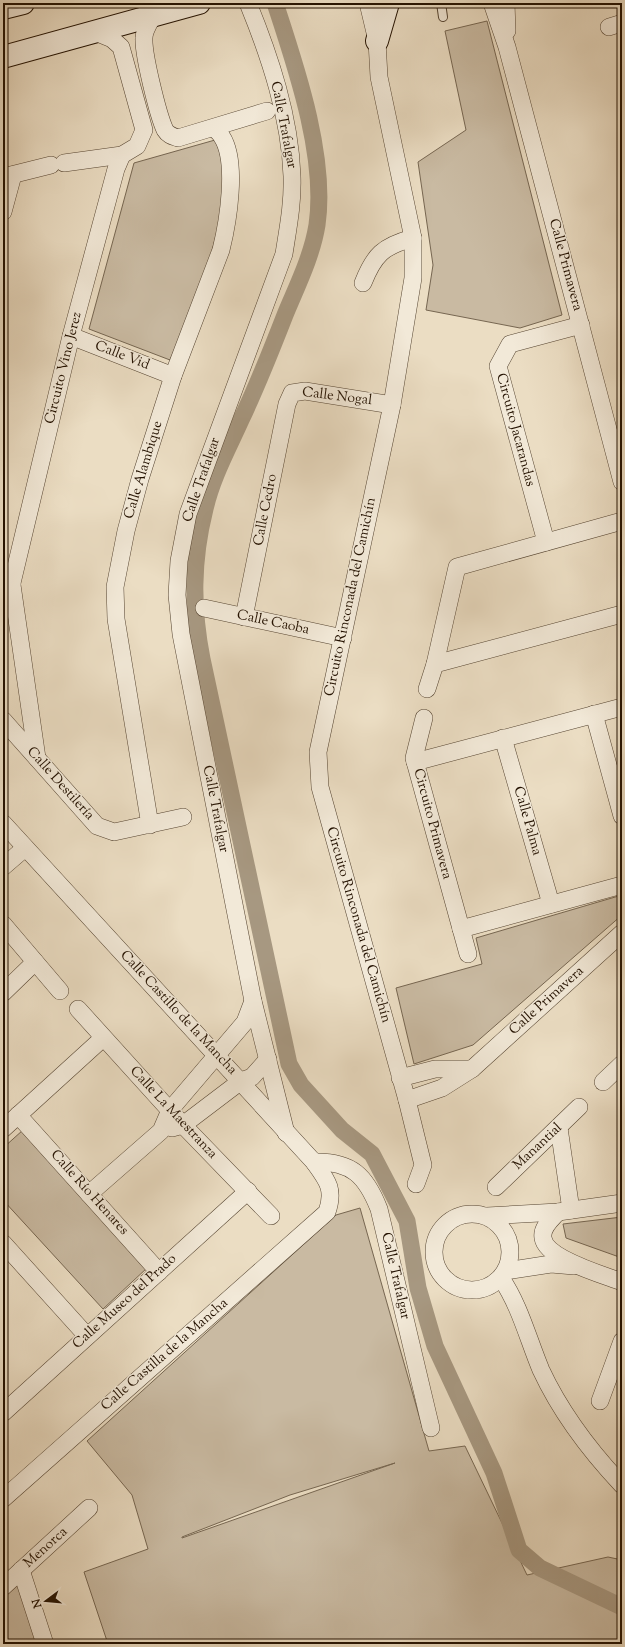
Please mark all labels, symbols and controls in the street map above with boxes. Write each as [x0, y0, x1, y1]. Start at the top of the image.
street label: Calle Trafalgar [265, 80, 301, 171]
street label: Calle Primavera [543, 217, 587, 314]
street label: Circuito Vino Jerez [40, 310, 88, 426]
street label: Calle Vid [92, 336, 152, 376]
street label: Circuito Jacarandas [490, 371, 540, 489]
street label: Calle Nogal [301, 383, 373, 411]
street label: Calle Alambique [120, 418, 168, 522]
street label: Calle Trafalgar [178, 434, 226, 525]
street label: Calle Cedro [249, 472, 283, 548]
street label: Circuito Rinconada del Camichín [320, 496, 382, 698]
street label: Calle Caoba [235, 606, 312, 641]
street label: Calle Destilería [22, 743, 99, 825]
street label: Calle Trafalgar [197, 764, 233, 855]
street label: Circuito Primavera [408, 766, 457, 882]
street label: Calle Palma [508, 784, 547, 858]
street label: Circuito Rinconada del Camichín [320, 825, 396, 1025]
street label: Calle Castillo de la Mancha [115, 946, 242, 1080]
street label: Calle Primavera [505, 962, 589, 1040]
street label: Calle La Maestranza [125, 1062, 222, 1164]
street label: Manantial [509, 1119, 567, 1175]
street label: Calle Río Henares [45, 1146, 133, 1240]
street label: Calle Trafalgar [375, 1231, 415, 1322]
street label: Calle Museo del Prado [69, 1250, 182, 1354]
street label: Calle Castilla de la Mancha [97, 1294, 233, 1416]
street label: Menorca [20, 1522, 73, 1573]
north arrow [26, 1581, 66, 1621]
text: N [28, 1597, 47, 1611]

